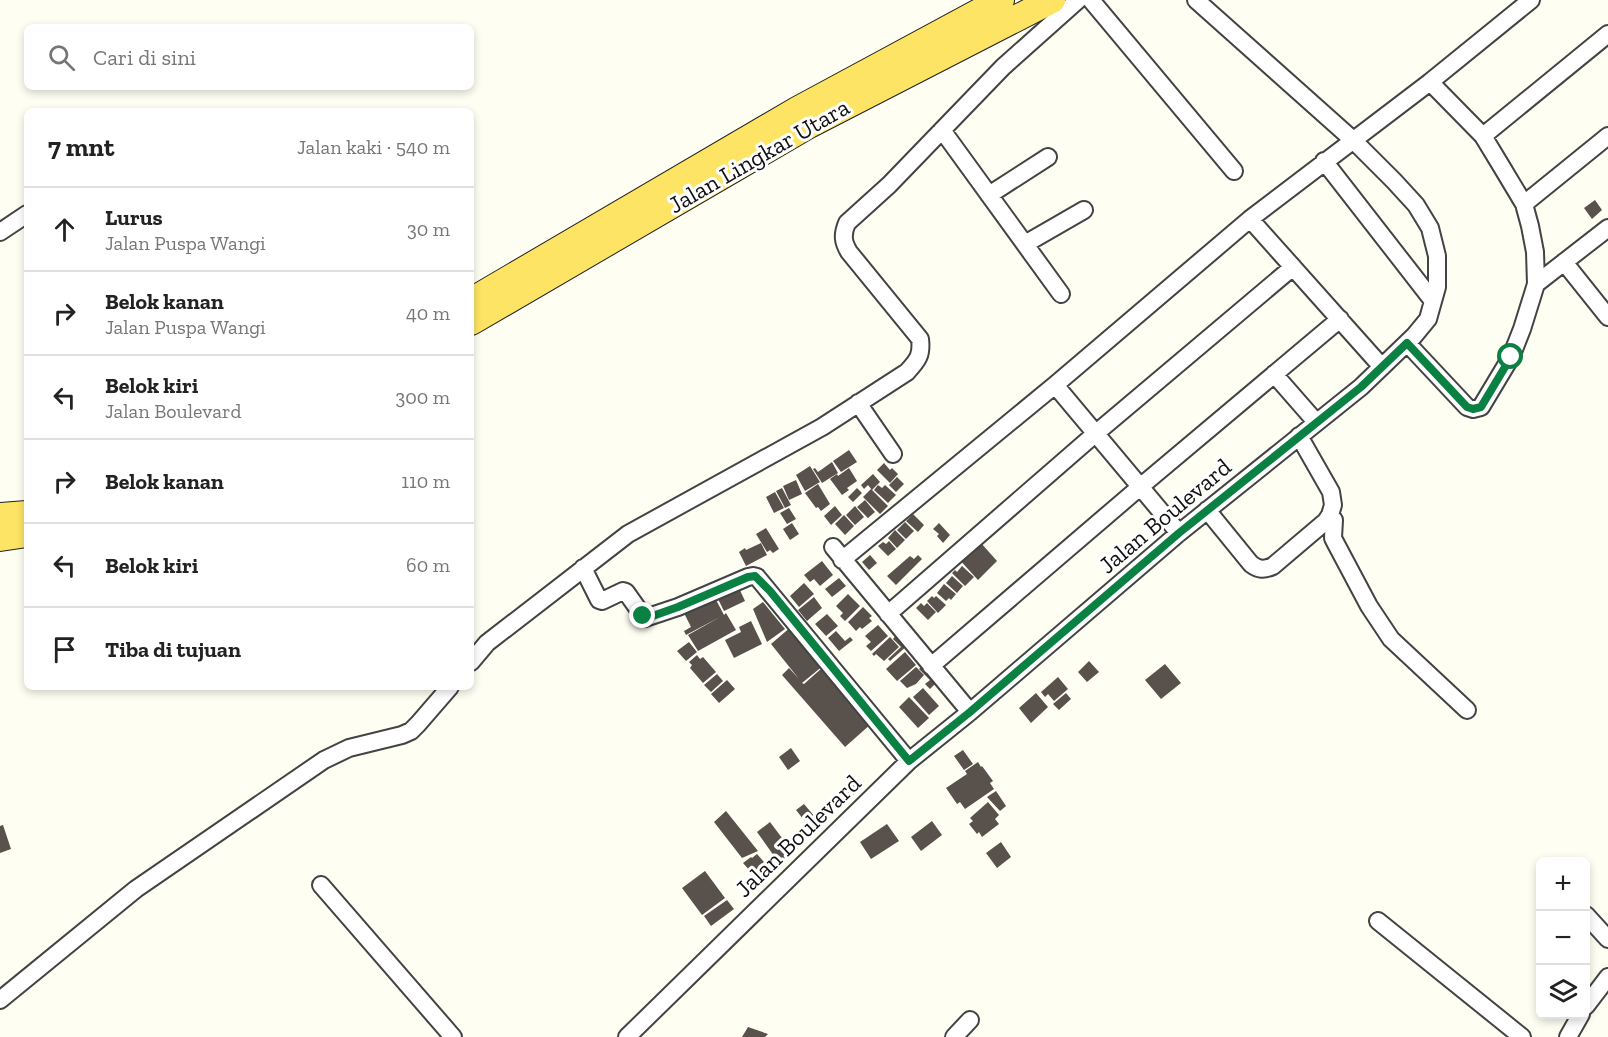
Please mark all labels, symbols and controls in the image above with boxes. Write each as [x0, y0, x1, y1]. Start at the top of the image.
search box [24, 24, 474, 90]
icon: search [45, 41, 78, 74]
text: Cari di sini [93, 44, 196, 71]
street label: Jalan Lingkar Utara [663, 92, 855, 219]
text: 7 mnt [48, 131, 114, 163]
text: Jalan kaki · 540 m [297, 135, 450, 159]
text: Lurus [105, 204, 163, 231]
icon: ahead [48, 213, 81, 246]
text: 30 m [407, 217, 450, 241]
text: Jalan Puspa Wangi [105, 231, 266, 255]
text: Belok kanan [105, 288, 224, 315]
icon: right [48, 297, 81, 330]
text: 40 m [406, 301, 450, 325]
text: Jalan Puspa Wangi [105, 315, 266, 339]
route start [1497, 343, 1523, 369]
text: Belok kiri [105, 372, 198, 399]
icon: left [48, 381, 81, 414]
text: 300 m [395, 385, 450, 409]
text: Jalan Boulevard [105, 399, 241, 423]
street label: Jalan Boulevard [1093, 452, 1237, 579]
icon: right [48, 465, 81, 498]
text: Belok kanan [105, 468, 224, 495]
text: 110 m [401, 469, 450, 493]
icon: left [48, 549, 81, 582]
text: Belok kiri [105, 552, 198, 579]
text: 60 m [406, 553, 450, 577]
route end [629, 602, 655, 628]
icon: arrive [48, 633, 81, 666]
text: Tiba di tujuan [105, 636, 241, 663]
street label: Jalan Boulevard [729, 768, 867, 903]
map controls [1536, 857, 1590, 1019]
button: + [1536, 857, 1590, 911]
button: − [1536, 911, 1590, 965]
button: layers [1536, 965, 1590, 1019]

